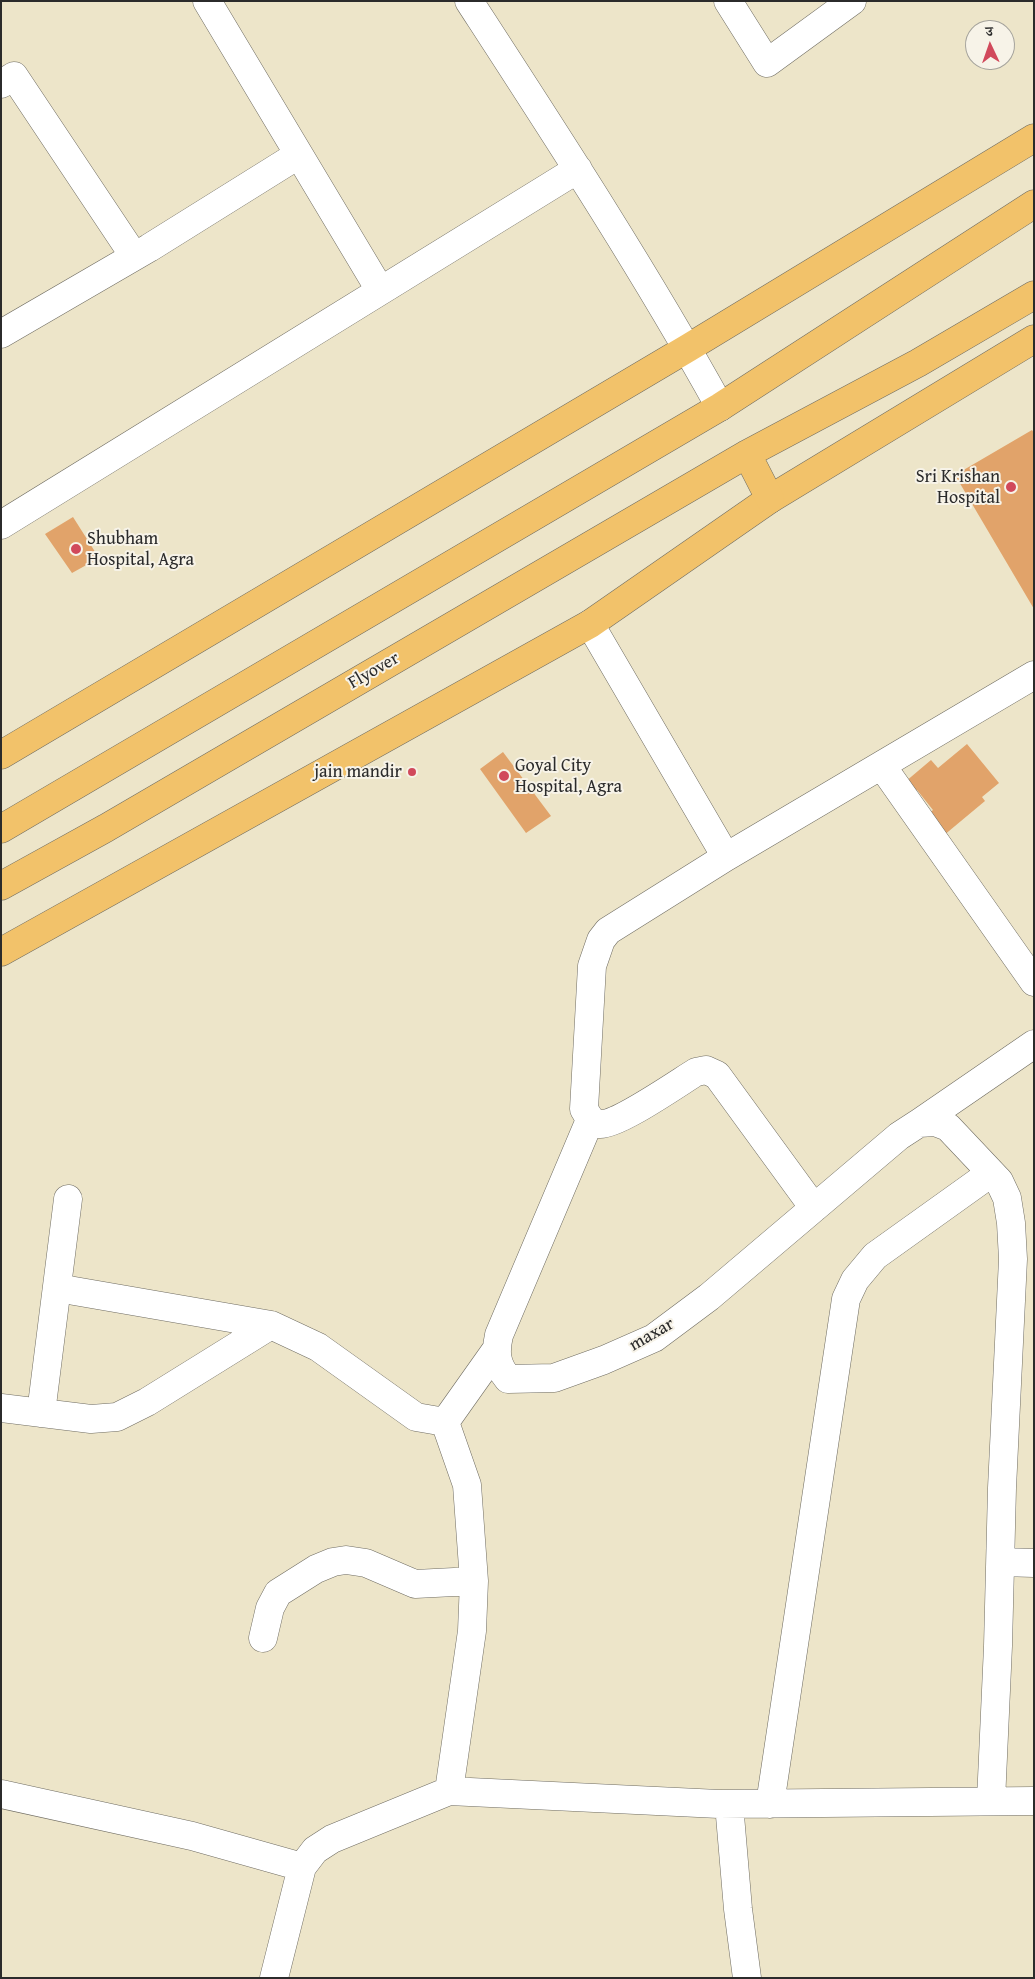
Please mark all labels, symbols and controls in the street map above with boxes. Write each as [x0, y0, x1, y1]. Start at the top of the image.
north arrow [965, 20, 1015, 70]
text: उ [985, 21, 993, 41]
place label: Sri Krishan Hospital [916, 466, 1000, 508]
marker: Sri Krishan Hospital [1004, 480, 1018, 494]
place label: Shubham Hospital, Agra [87, 528, 194, 570]
marker: Shubham Hospital, Agra [69, 542, 83, 556]
street label: Flyover [344, 648, 404, 694]
place label: Goyal City Hospital, Agra [515, 755, 622, 798]
place label: jain mandir [314, 761, 402, 783]
marker: jain mandir [406, 766, 418, 778]
marker: Goyal City Hospital, Agra [497, 769, 511, 783]
street label: maxar [626, 1314, 678, 1356]

